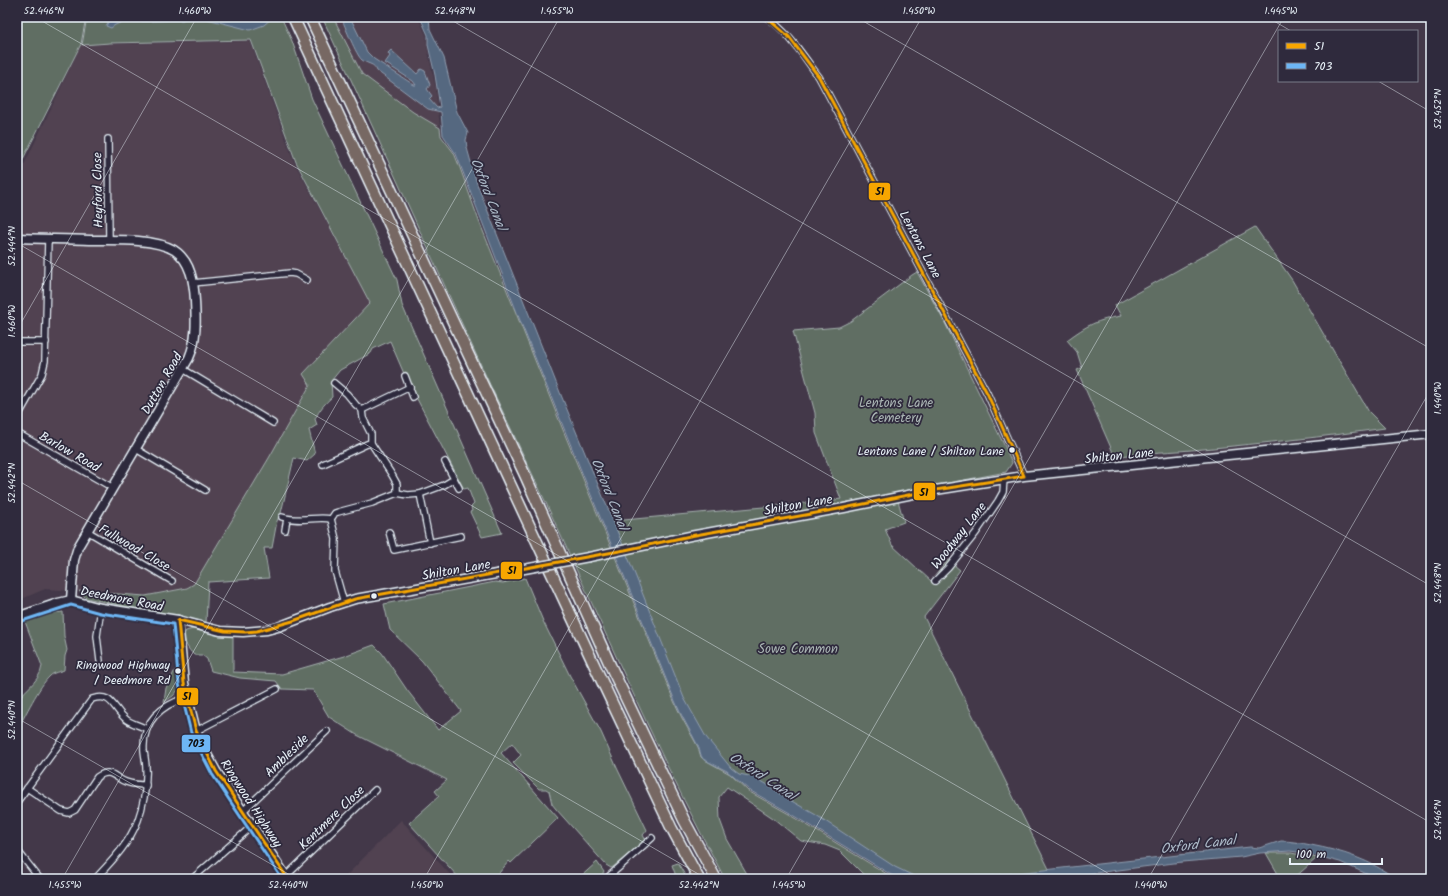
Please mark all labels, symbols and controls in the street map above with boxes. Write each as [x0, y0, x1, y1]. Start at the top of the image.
text: 52.446°N [24, 3, 64, 19]
text: 1.460°W [179, 3, 212, 19]
text: 52.448°N [435, 3, 476, 19]
text: 1.455°W [541, 3, 574, 19]
text: 1.450°W [903, 3, 935, 19]
text: 1.445°W [1264, 3, 1298, 19]
legend [1278, 30, 1418, 82]
text: 51 [1314, 37, 1324, 56]
text: 703 [1314, 57, 1333, 76]
text: 52.452°N [1430, 89, 1446, 129]
street label: Heyford Close [87, 152, 110, 228]
water label: Oxford Canal [464, 155, 513, 236]
line badge: 51 [868, 182, 891, 201]
text: 51 [875, 183, 885, 201]
street label: Lentons Lane [893, 207, 946, 283]
text: 52.444°N [4, 226, 20, 266]
text: 1.460°W [4, 304, 20, 337]
street label: Dutton Road [136, 348, 189, 419]
text: 1.440°W [1430, 381, 1446, 414]
park label: Lentons Lane Cemetery [859, 393, 933, 429]
street label: Barlow Road [35, 426, 104, 479]
place label: Lentons Lane / Shilton Lane [858, 442, 1005, 461]
street label: Shilton Lane [1084, 442, 1155, 471]
marker: Lentons Lane / Shilton Lane [1007, 445, 1017, 455]
water label: Oxford Canal [585, 455, 634, 536]
text: 52.442°N [4, 463, 20, 503]
line badge: 51 [913, 482, 936, 501]
text: 51 [919, 484, 929, 502]
street label: Shilton Lane [762, 489, 834, 522]
street label: Woodway Lane [926, 498, 992, 574]
street label: Fullwood Close [94, 519, 174, 577]
street label: Shilton Lane [420, 554, 492, 587]
line badge: 51 [500, 561, 523, 580]
text: 51 [507, 562, 517, 580]
text: 52.448°N [1430, 562, 1446, 603]
street label: Deedmore Road [78, 581, 166, 618]
unlabelled marker [369, 591, 379, 601]
park label: Sowe Common [758, 639, 838, 660]
place label: Ringwood Highway / Deedmore Rd [76, 656, 171, 690]
marker: Ringwood Highway / Deedmore Rd [173, 666, 183, 676]
line badge: 51 [176, 687, 199, 706]
text: 51 [182, 688, 192, 706]
text: 52.440°N [4, 700, 20, 740]
street label: Ambleside [260, 729, 314, 783]
line badge: 703 [181, 734, 211, 753]
text: 703 [188, 735, 204, 753]
water label: Oxford Canal [725, 747, 802, 808]
street label: Ringwood Highway [214, 755, 288, 853]
street label: Kentmere Close [294, 781, 370, 855]
text: 52.446°N [1430, 800, 1446, 840]
water label: Oxford Canal [1159, 829, 1240, 861]
scale bar [1290, 840, 1382, 866]
text: 100 m [1296, 845, 1327, 864]
text: 1.455°W [49, 877, 82, 893]
text: 52.440°N [268, 877, 308, 893]
text: 1.450°W [411, 877, 443, 893]
text: 52.442°N [679, 877, 719, 893]
text: 1.445°W [772, 877, 806, 893]
text: 1.440°W [1135, 877, 1168, 893]

